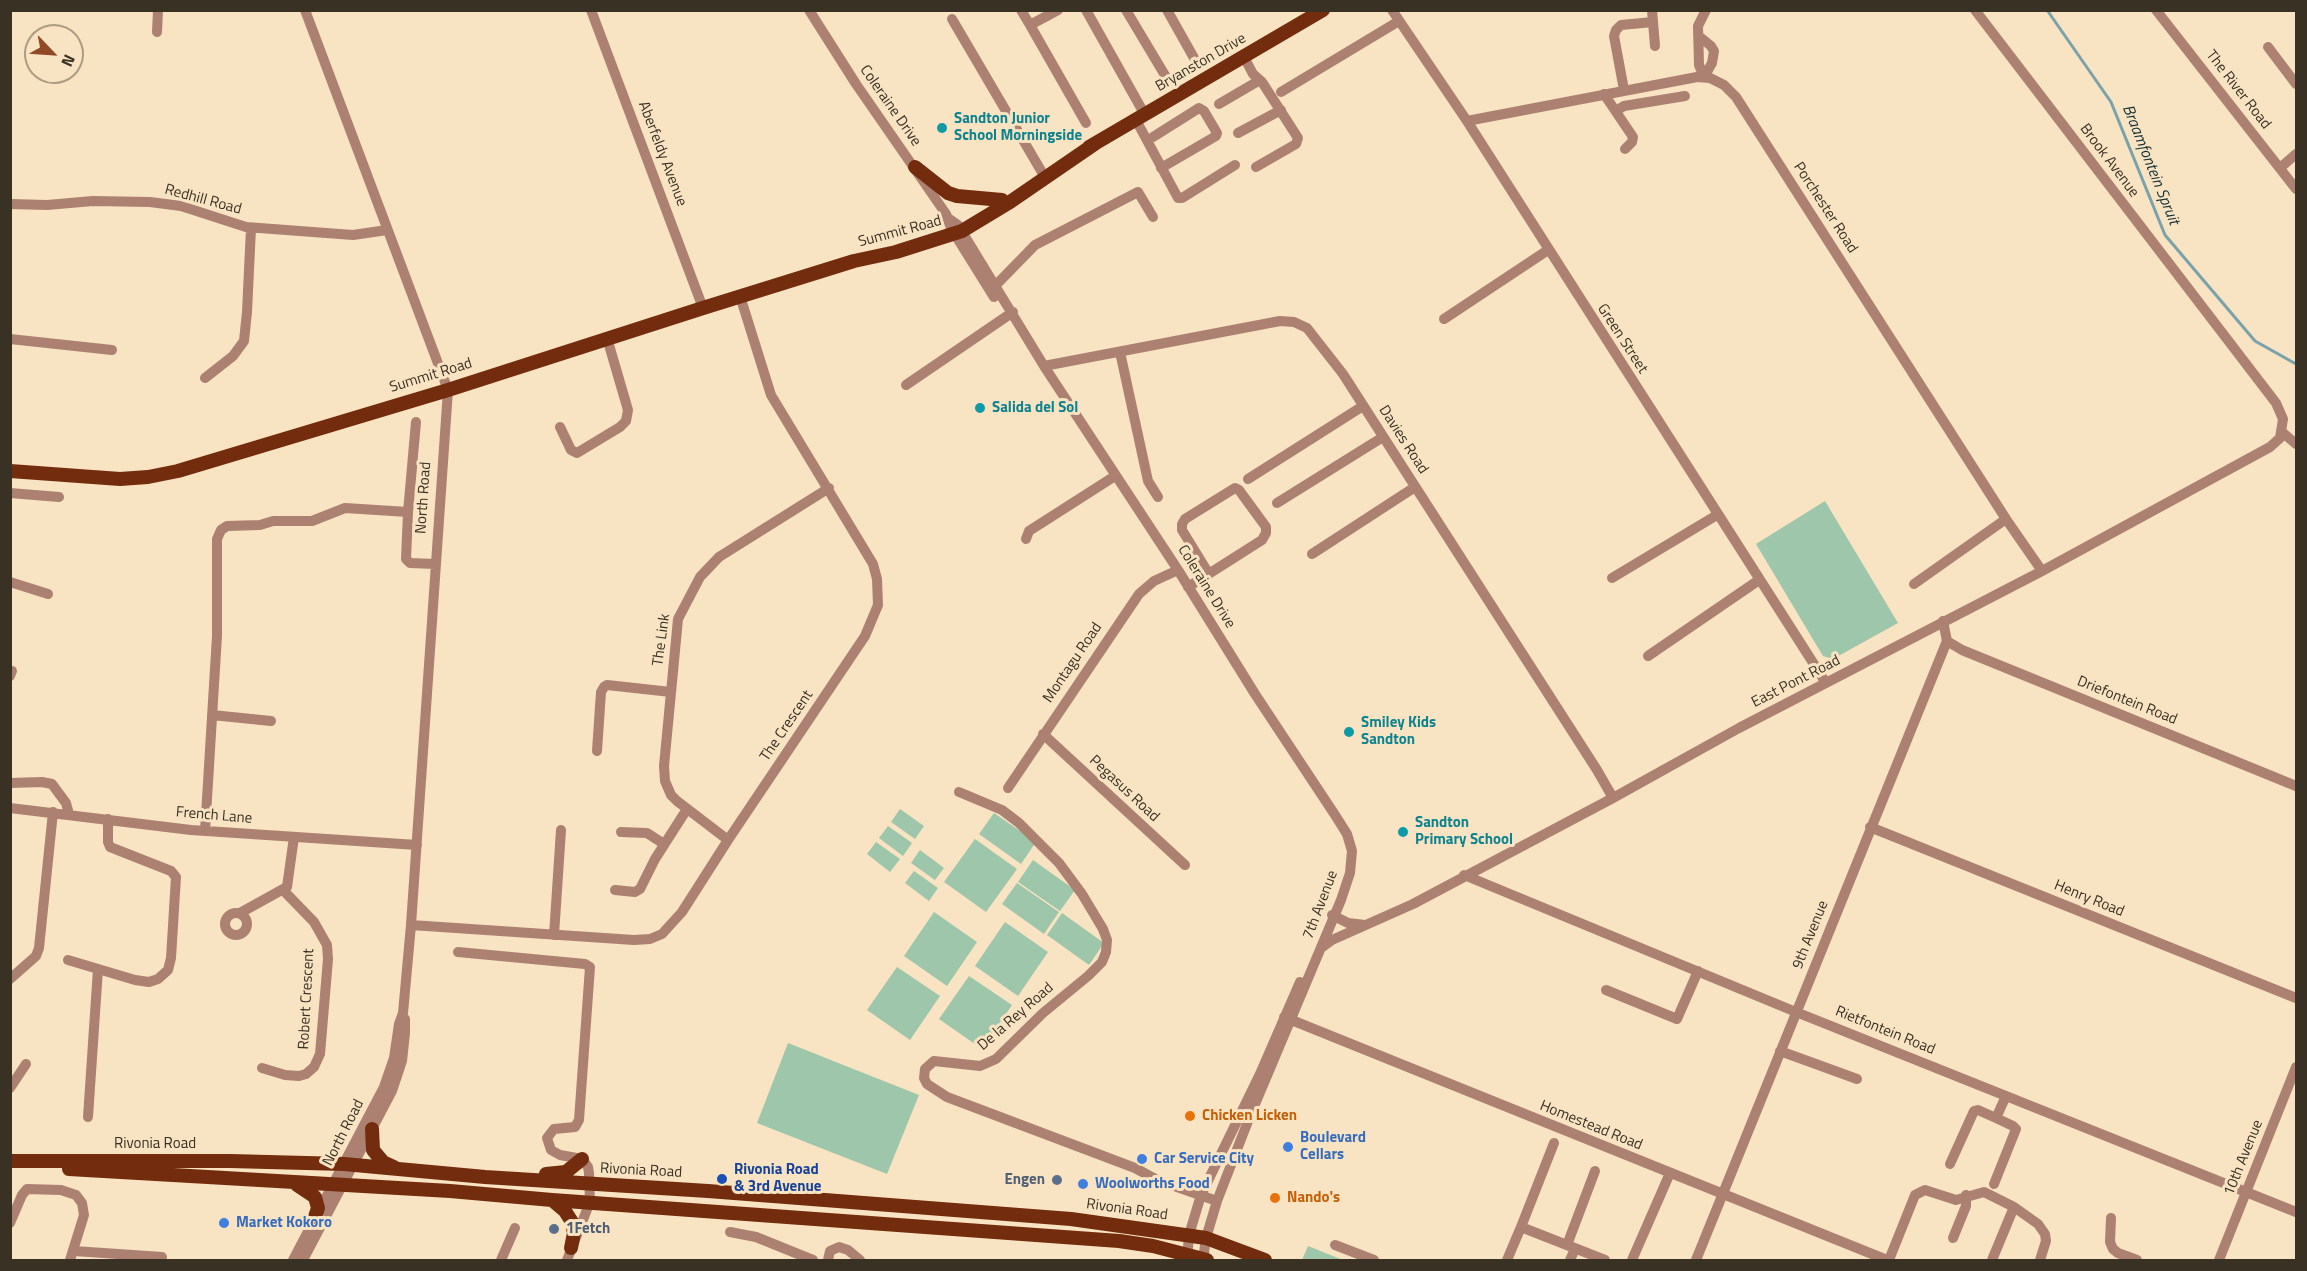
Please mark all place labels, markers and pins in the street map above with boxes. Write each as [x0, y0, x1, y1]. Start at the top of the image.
place label: Sandton Junior School Morningside [954, 110, 1082, 145]
marker: Sandton Junior School Morningside [935, 121, 949, 135]
place label: Salida del Sol [992, 399, 1078, 417]
marker: Salida del Sol [973, 401, 987, 415]
place label: Smiley Kids Sandton [1361, 714, 1436, 749]
marker: Smiley Kids Sandton [1342, 725, 1356, 739]
place label: Sandton Primary School [1415, 814, 1513, 849]
marker: Sandton Primary School [1396, 825, 1410, 839]
place label: Chicken Licken [1202, 1107, 1297, 1125]
marker: Chicken Licken [1183, 1109, 1197, 1123]
place label: Boulevard Cellars [1300, 1129, 1366, 1164]
marker: Boulevard Cellars [1281, 1140, 1295, 1154]
place label: Car Service City [1154, 1150, 1254, 1168]
marker: Car Service City [1135, 1152, 1149, 1166]
place label: Rivonia Road & 3rd Avenue [734, 1161, 821, 1196]
place label: Engen [1004, 1171, 1045, 1189]
marker: Rivonia Road & 3rd Avenue [715, 1172, 729, 1186]
marker: Engen [1050, 1173, 1064, 1187]
place label: Woolworths Food [1095, 1175, 1210, 1193]
marker: Woolworths Food [1076, 1177, 1090, 1191]
place label: Nando's [1287, 1189, 1340, 1207]
marker: Nando's [1268, 1191, 1282, 1205]
place label: Market Kokoro [236, 1214, 332, 1232]
marker: Market Kokoro [217, 1216, 231, 1230]
place label: 1Fetch [566, 1220, 610, 1238]
marker: 1Fetch [547, 1222, 561, 1236]

